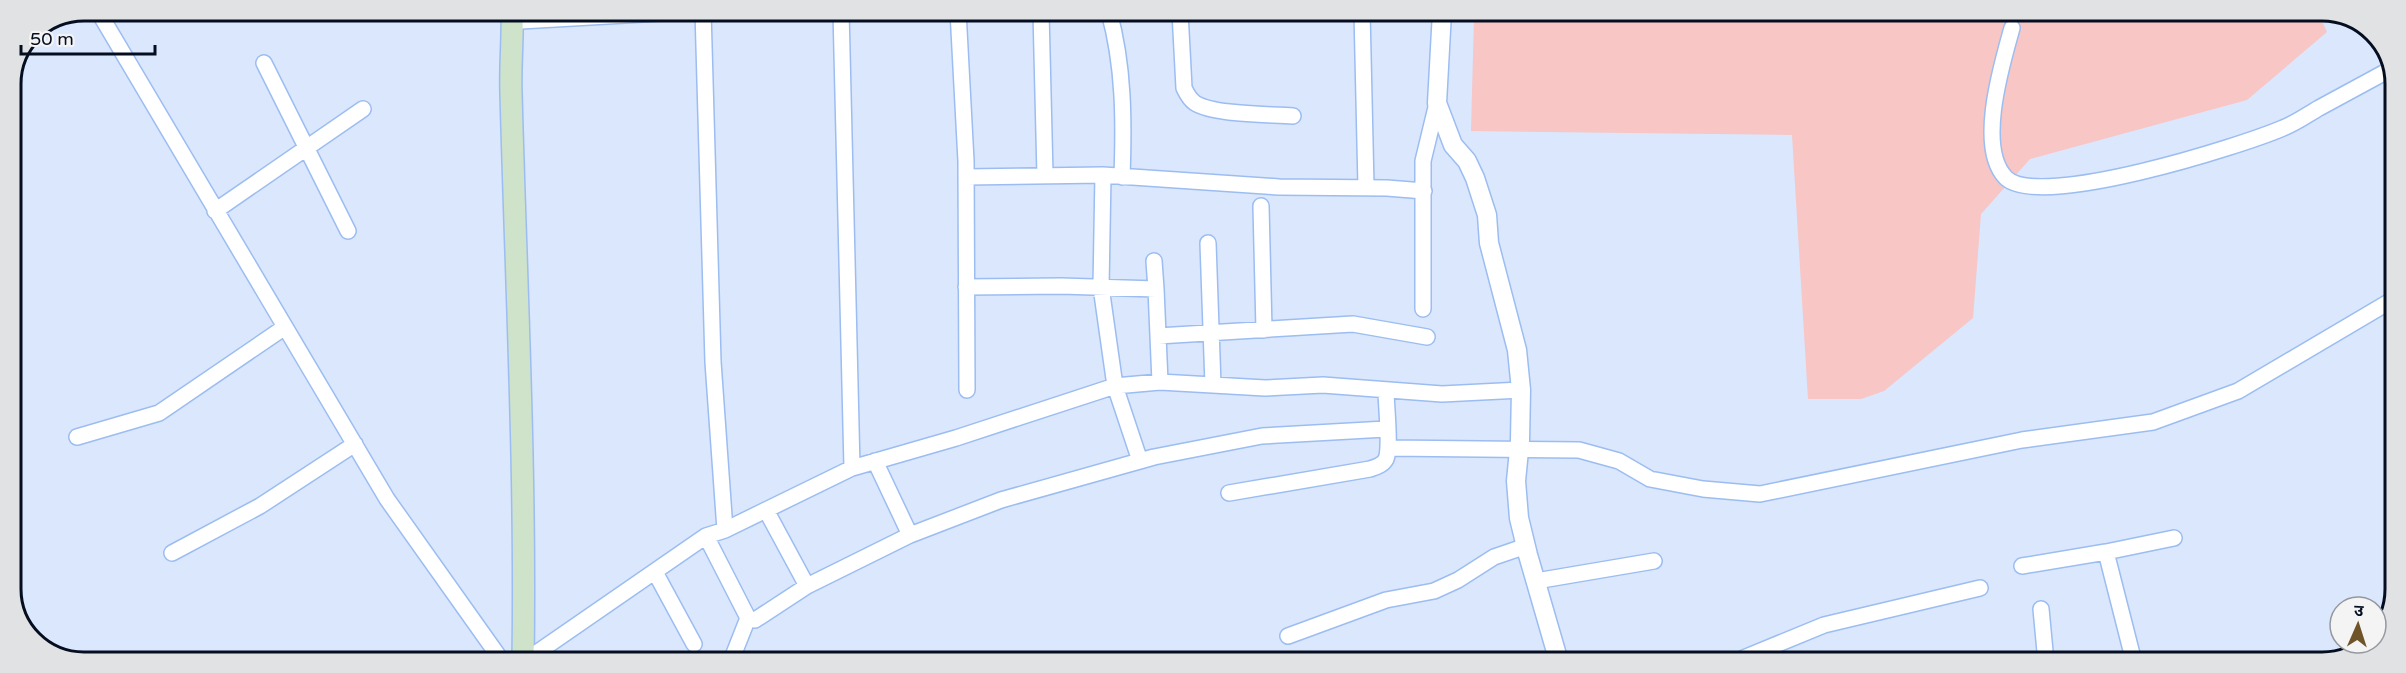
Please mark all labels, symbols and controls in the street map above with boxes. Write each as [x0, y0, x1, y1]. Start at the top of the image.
scale bar [21, 18, 154, 56]
text: 50 m [30, 28, 74, 50]
north arrow [2328, 595, 2388, 655]
text: उ [2354, 601, 2365, 621]

